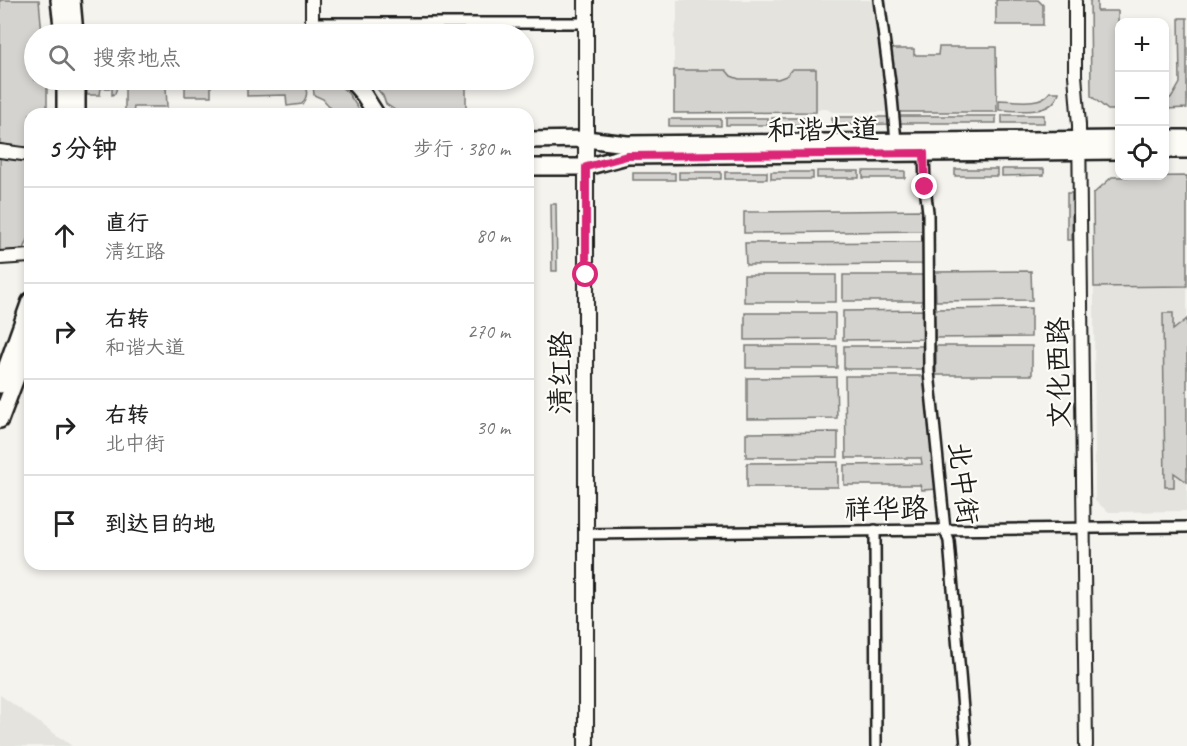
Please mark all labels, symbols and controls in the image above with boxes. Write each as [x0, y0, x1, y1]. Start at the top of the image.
map controls [1115, 18, 1169, 180]
button: + [1115, 18, 1169, 72]
search box [24, 24, 534, 90]
icon: search [45, 41, 78, 74]
text: 搜索地点 [93, 44, 181, 72]
button: − [1115, 72, 1169, 126]
street label: 和谐大道 [767, 111, 879, 148]
button: locate [1115, 126, 1169, 180]
text: 5 分钟 [48, 132, 118, 165]
text: 步行 · 380 m [414, 136, 510, 161]
route end [911, 173, 937, 199]
text: 直行 [105, 209, 149, 237]
icon: ahead [48, 219, 81, 252]
text: 80 m [476, 223, 510, 248]
text: 清红路 [105, 239, 165, 264]
route start [572, 261, 598, 287]
text: 右转 [105, 305, 149, 333]
icon: right [48, 315, 81, 348]
street label: 文化西路 [1040, 317, 1077, 429]
text: 270 m [467, 319, 510, 344]
street label: 清红路 [543, 331, 578, 415]
text: 和谐大道 [105, 335, 185, 360]
text: 右转 [105, 401, 149, 429]
icon: right [48, 411, 81, 444]
text: 30 m [476, 415, 510, 440]
text: 北中街 [105, 431, 165, 456]
street label: 北中街 [941, 439, 986, 527]
street label: 祥华路 [844, 490, 928, 527]
icon: arrive [48, 507, 81, 540]
text: 到达目的地 [105, 510, 215, 538]

